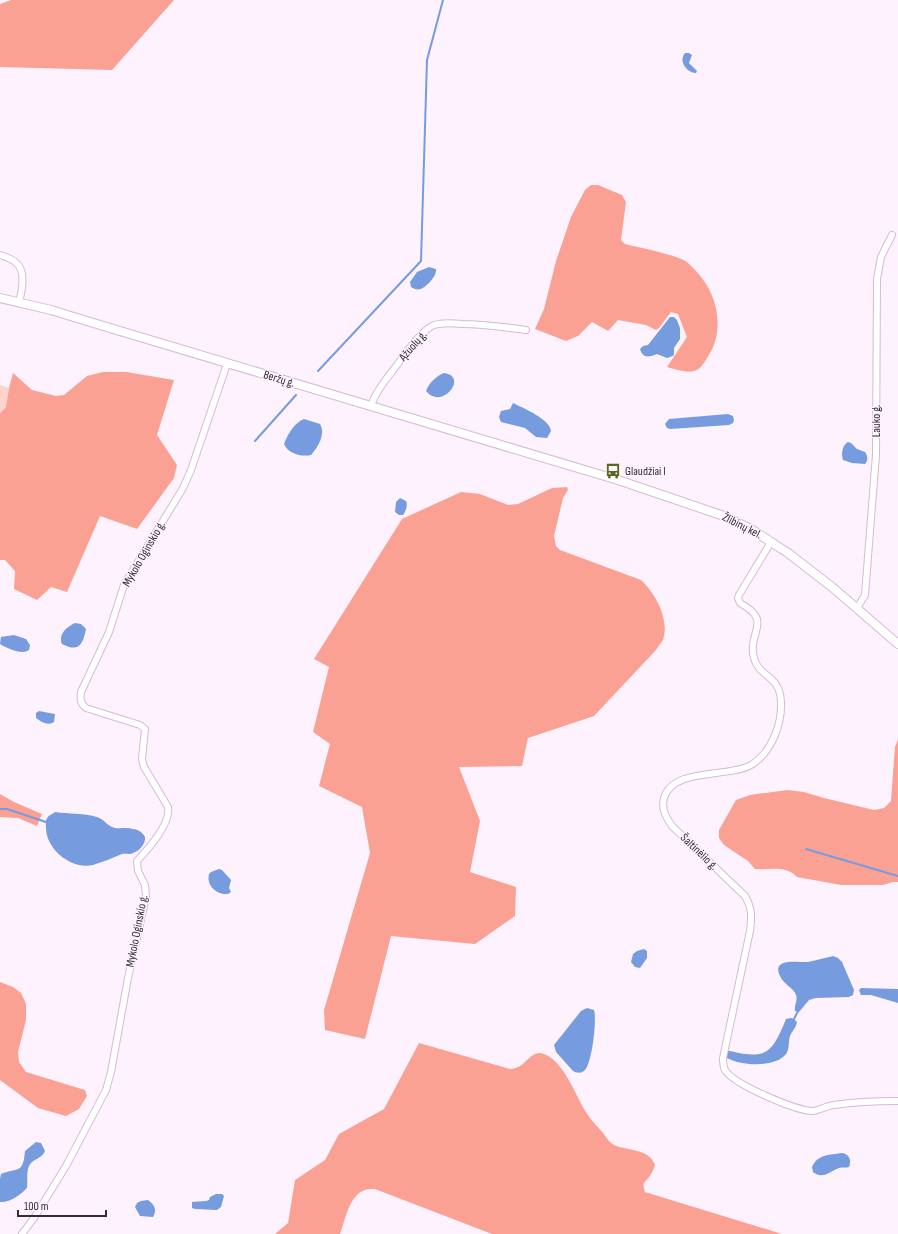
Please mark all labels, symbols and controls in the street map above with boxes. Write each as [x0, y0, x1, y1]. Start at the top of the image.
street label: Ąžuolų g. [395, 328, 430, 365]
street label: Beržų g. [262, 367, 296, 391]
street label: Lauko g. [869, 405, 884, 437]
bus stop icon: Glaudžiai I [604, 462, 622, 480]
place label: Glaudžiai I [625, 464, 666, 479]
street label: Žlibinų kel. [720, 510, 764, 542]
street label: Mykolo Oginskio g. [119, 518, 169, 590]
street label: Šaltinėlio g. [677, 830, 721, 874]
street label: Mykolo Oginskio g. [123, 894, 151, 968]
scale bar [18, 1192, 106, 1218]
text: 100 m [24, 1199, 49, 1214]

